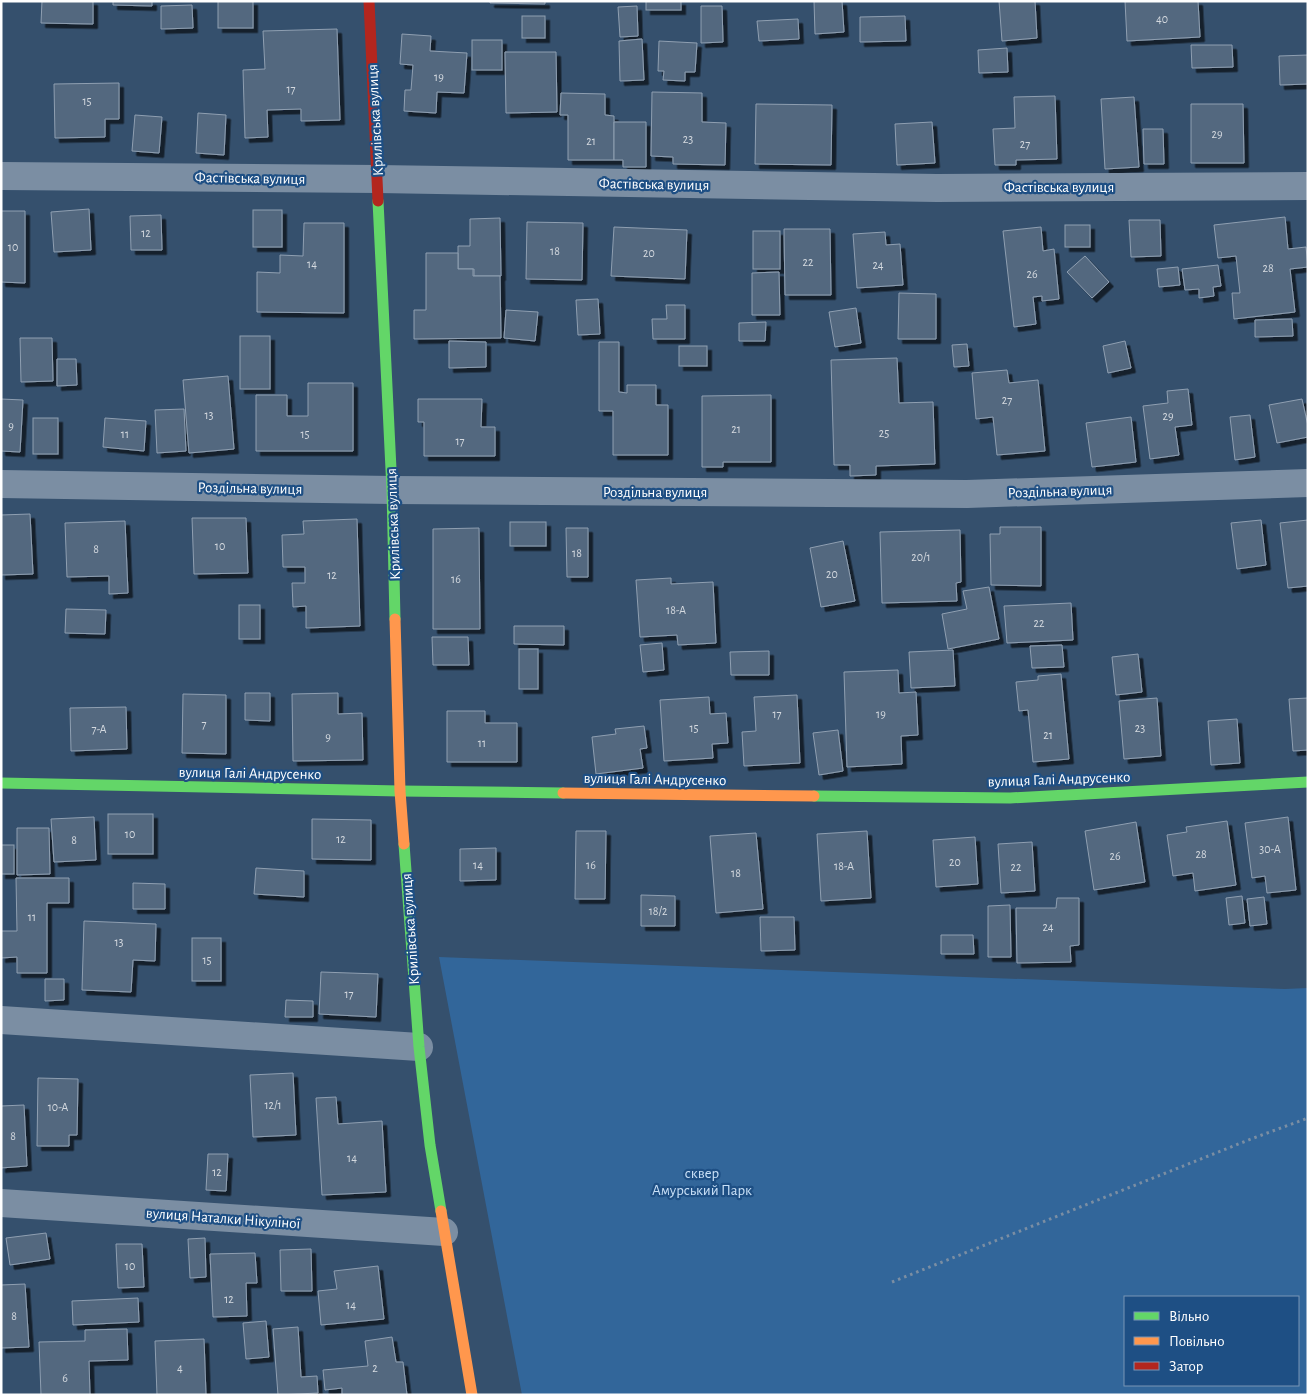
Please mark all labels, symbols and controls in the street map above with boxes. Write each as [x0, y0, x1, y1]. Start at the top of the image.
house number: 40 [1156, 13, 1168, 25]
street label: Крилівська вулиця [365, 64, 386, 176]
house number: 19 [434, 71, 444, 83]
house number: 17 [286, 83, 296, 95]
house number: 15 [82, 95, 92, 107]
house number: 29 [1211, 128, 1223, 140]
house number: 23 [683, 133, 693, 145]
house number: 21 [586, 135, 596, 147]
house number: 27 [1020, 138, 1030, 150]
street label: Фастівська вулиця [195, 170, 305, 187]
street label: Фастівська вулиця [599, 176, 709, 193]
street label: Фастівська вулиця [1004, 180, 1114, 195]
house number: 12 [141, 227, 151, 239]
house number: 10 [8, 241, 18, 253]
house number: 18 [550, 245, 560, 257]
house number: 20 [643, 247, 655, 259]
house number: 22 [803, 256, 814, 268]
house number: 14 [307, 258, 317, 270]
house number: 24 [872, 259, 884, 271]
house number: 28 [1262, 262, 1274, 274]
house number: 26 [1026, 268, 1038, 280]
house number: 27 [1002, 394, 1012, 406]
house number: 13 [204, 409, 214, 421]
house number: 29 [1162, 410, 1174, 422]
house number: 9 [8, 420, 14, 432]
house number: 21 [731, 423, 741, 435]
house number: 25 [879, 427, 889, 439]
house number: 11 [121, 428, 129, 440]
house number: 15 [300, 428, 310, 440]
house number: 17 [455, 435, 465, 447]
street label: Крилівська вулиця [384, 468, 403, 580]
street label: Роздільна вулиця [197, 480, 302, 497]
street label: Роздільна вулиця [1007, 482, 1113, 501]
street label: Роздільна вулиця [603, 485, 707, 500]
house number: 10 [215, 540, 225, 552]
house number: 8 [93, 543, 99, 555]
house number: 18 [572, 547, 582, 559]
house number: 20/1 [911, 551, 931, 563]
house number: 20 [826, 568, 838, 580]
house number: 12 [327, 569, 337, 581]
house number: 16 [451, 573, 461, 585]
house number: 18-А [666, 604, 686, 616]
house number: 22 [1034, 617, 1045, 629]
house number: 17 [772, 708, 782, 720]
house number: 19 [876, 708, 886, 720]
house number: 7 [201, 718, 207, 730]
house number: 15 [689, 722, 699, 734]
house number: 23 [1135, 722, 1145, 734]
house number: 7-А [91, 723, 107, 735]
house number: 21 [1043, 729, 1053, 741]
house number: 9 [325, 731, 331, 743]
house number: 11 [478, 737, 486, 749]
street label: вулиця Галі Андрусенко [179, 765, 321, 782]
street label: вулиця Галі Андрусенко [987, 770, 1131, 789]
street label: вулиця Галі Андрусенко [584, 771, 726, 788]
house number: 10 [125, 828, 135, 840]
house number: 12 [336, 833, 346, 845]
house number: 8 [71, 834, 77, 846]
house number: 30-А [1259, 843, 1281, 855]
house number: 28 [1195, 848, 1207, 860]
house number: 26 [1109, 850, 1121, 862]
house number: 20 [949, 856, 961, 868]
house number: 14 [473, 859, 483, 871]
house number: 16 [586, 859, 596, 871]
house number: 18-А [834, 860, 854, 872]
house number: 22 [1011, 861, 1022, 873]
house number: 18 [731, 867, 741, 879]
street label: Крилівська вулиця [399, 873, 422, 985]
house number: 18/2 [649, 905, 668, 917]
house number: 11 [28, 911, 36, 923]
house number: 24 [1042, 921, 1054, 933]
house number: 13 [114, 936, 124, 948]
house number: 15 [202, 954, 212, 966]
house number: 17 [344, 988, 354, 1000]
house number: 12/1 [264, 1099, 282, 1111]
house number: 10-А [48, 1101, 68, 1113]
house number: 8 [10, 1130, 16, 1142]
house number: 14 [347, 1152, 357, 1164]
house number: 12 [212, 1166, 222, 1178]
park label: сквер Амурський Парк [652, 1166, 752, 1198]
street label: вулиця Наталки Нікуліної [145, 1206, 301, 1231]
house number: 10 [125, 1260, 135, 1272]
house number: 12 [224, 1293, 234, 1305]
legend [1124, 1296, 1299, 1386]
house number: 14 [346, 1299, 356, 1311]
text: Вільно [1169, 1309, 1209, 1324]
house number: 8 [11, 1310, 17, 1322]
text: Повільно [1169, 1334, 1225, 1349]
text: Затор [1169, 1359, 1204, 1374]
house number: 4 [177, 1362, 183, 1374]
house number: 2 [372, 1362, 378, 1374]
house number: 6 [62, 1372, 68, 1384]

